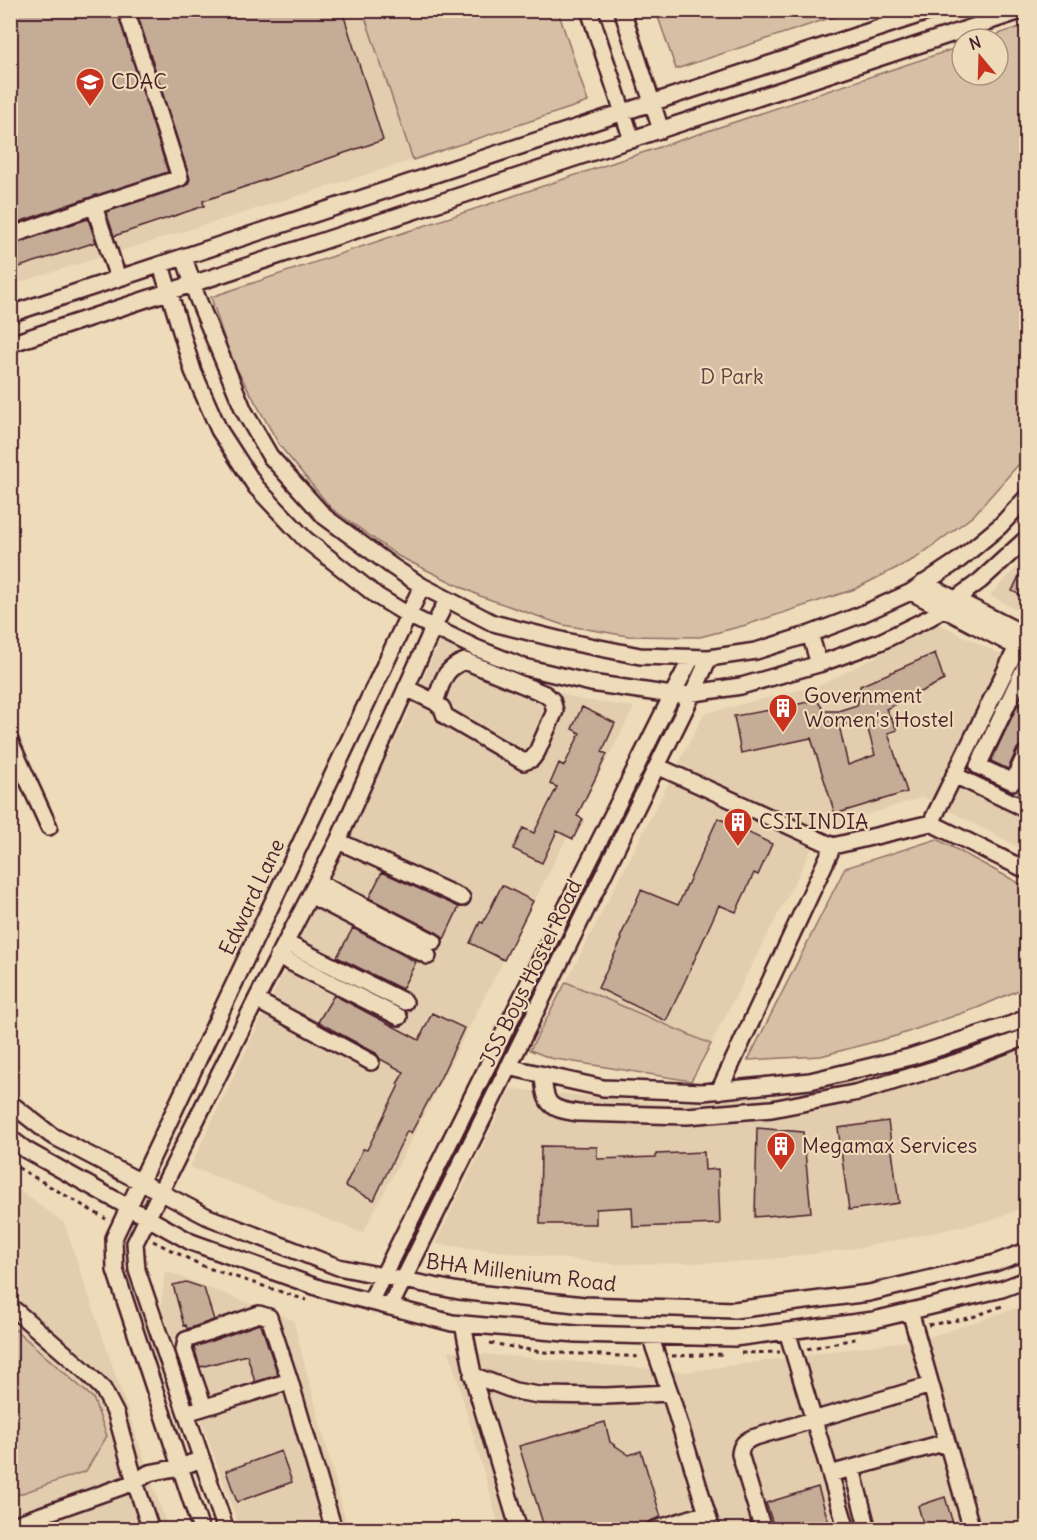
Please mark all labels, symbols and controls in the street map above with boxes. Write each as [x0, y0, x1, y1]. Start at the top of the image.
north arrow [950, 27, 1010, 87]
text: N [967, 32, 984, 54]
school or university icon: CDAC [74, 66, 106, 108]
place label: CDAC [111, 68, 167, 95]
park label: D Park [700, 363, 764, 390]
place label: Government Women's Hostel [804, 682, 954, 733]
building icon: Government Women's Hostel [767, 692, 799, 734]
building icon: CSII INDIA [722, 806, 754, 848]
place label: CSII INDIA [759, 808, 869, 835]
street label: Edward Lane [213, 834, 290, 959]
street label: JSS Boys Hostel Road [474, 875, 588, 1071]
building icon: Megamax Services [765, 1130, 797, 1172]
place label: Megamax Services [802, 1132, 977, 1159]
street label: BHA Millenium Road [424, 1247, 618, 1298]

